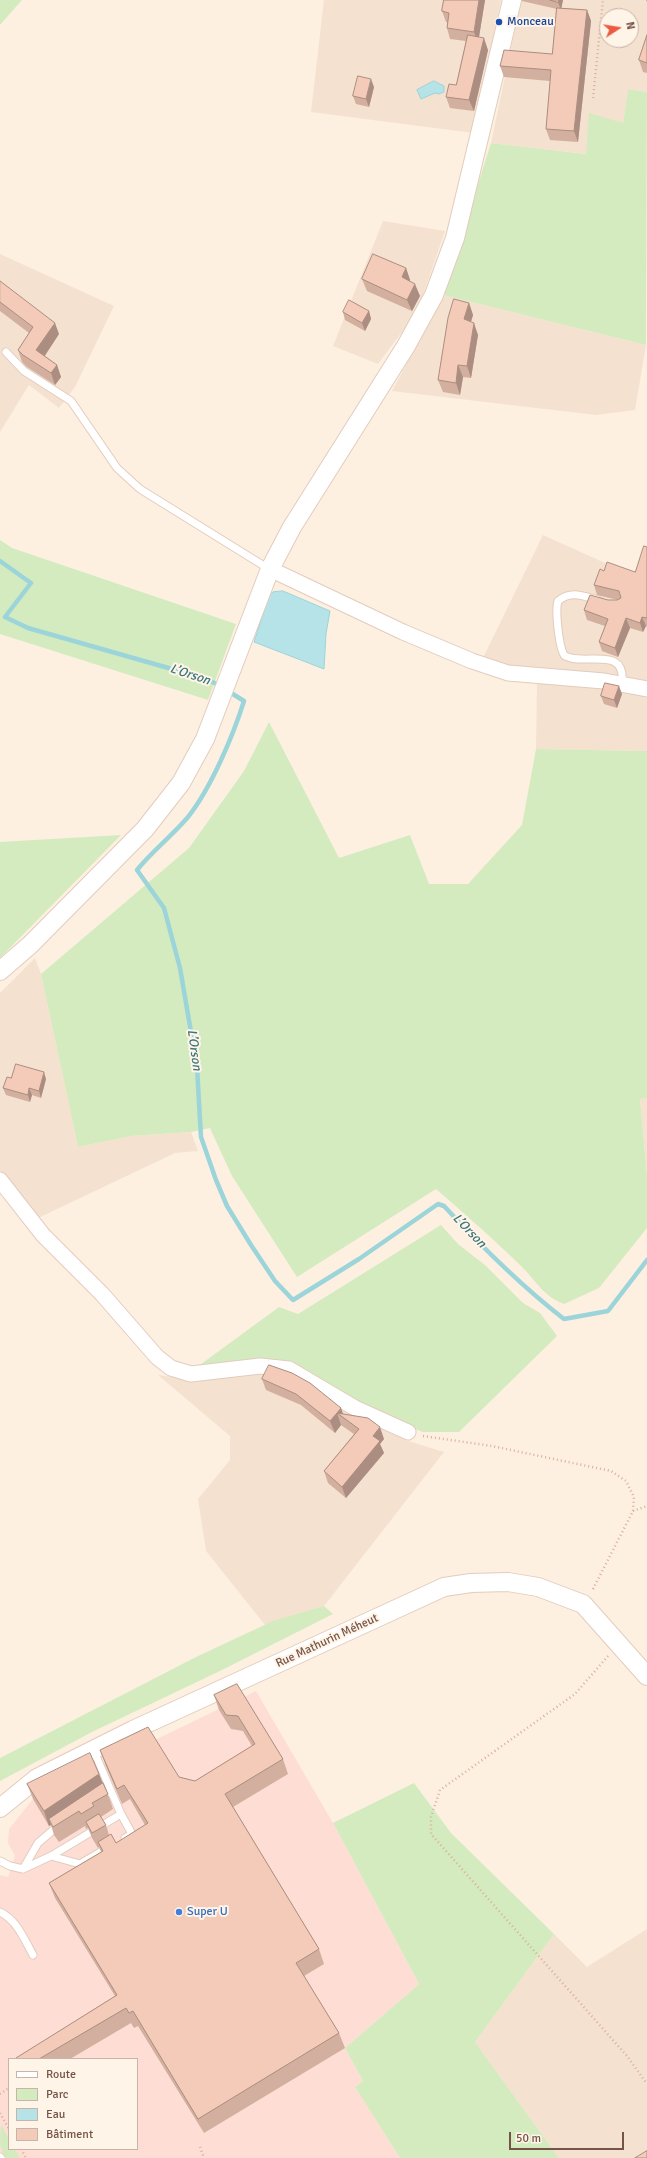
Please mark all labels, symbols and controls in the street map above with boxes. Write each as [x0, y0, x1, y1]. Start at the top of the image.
north arrow [599, 8, 639, 48]
place label: Monceau [507, 15, 554, 29]
marker: Monceau [494, 17, 504, 27]
text: N [623, 21, 637, 31]
water label: L’Orson [168, 661, 212, 689]
water label: L’Orson [183, 1028, 205, 1072]
water label: L’Orson [449, 1211, 489, 1251]
street label: Rue Mathurin Méheut [274, 1611, 380, 1671]
place label: Super U [187, 1905, 228, 1919]
marker: Super U [174, 1907, 184, 1917]
legend [8, 2058, 138, 2150]
text: Route [46, 2067, 76, 2082]
text: Parc [46, 2087, 68, 2102]
text: Eau [46, 2107, 65, 2122]
scale bar [511, 2124, 626, 2150]
text: Bâtiment [46, 2127, 93, 2142]
text: 50 m [516, 2131, 541, 2146]

